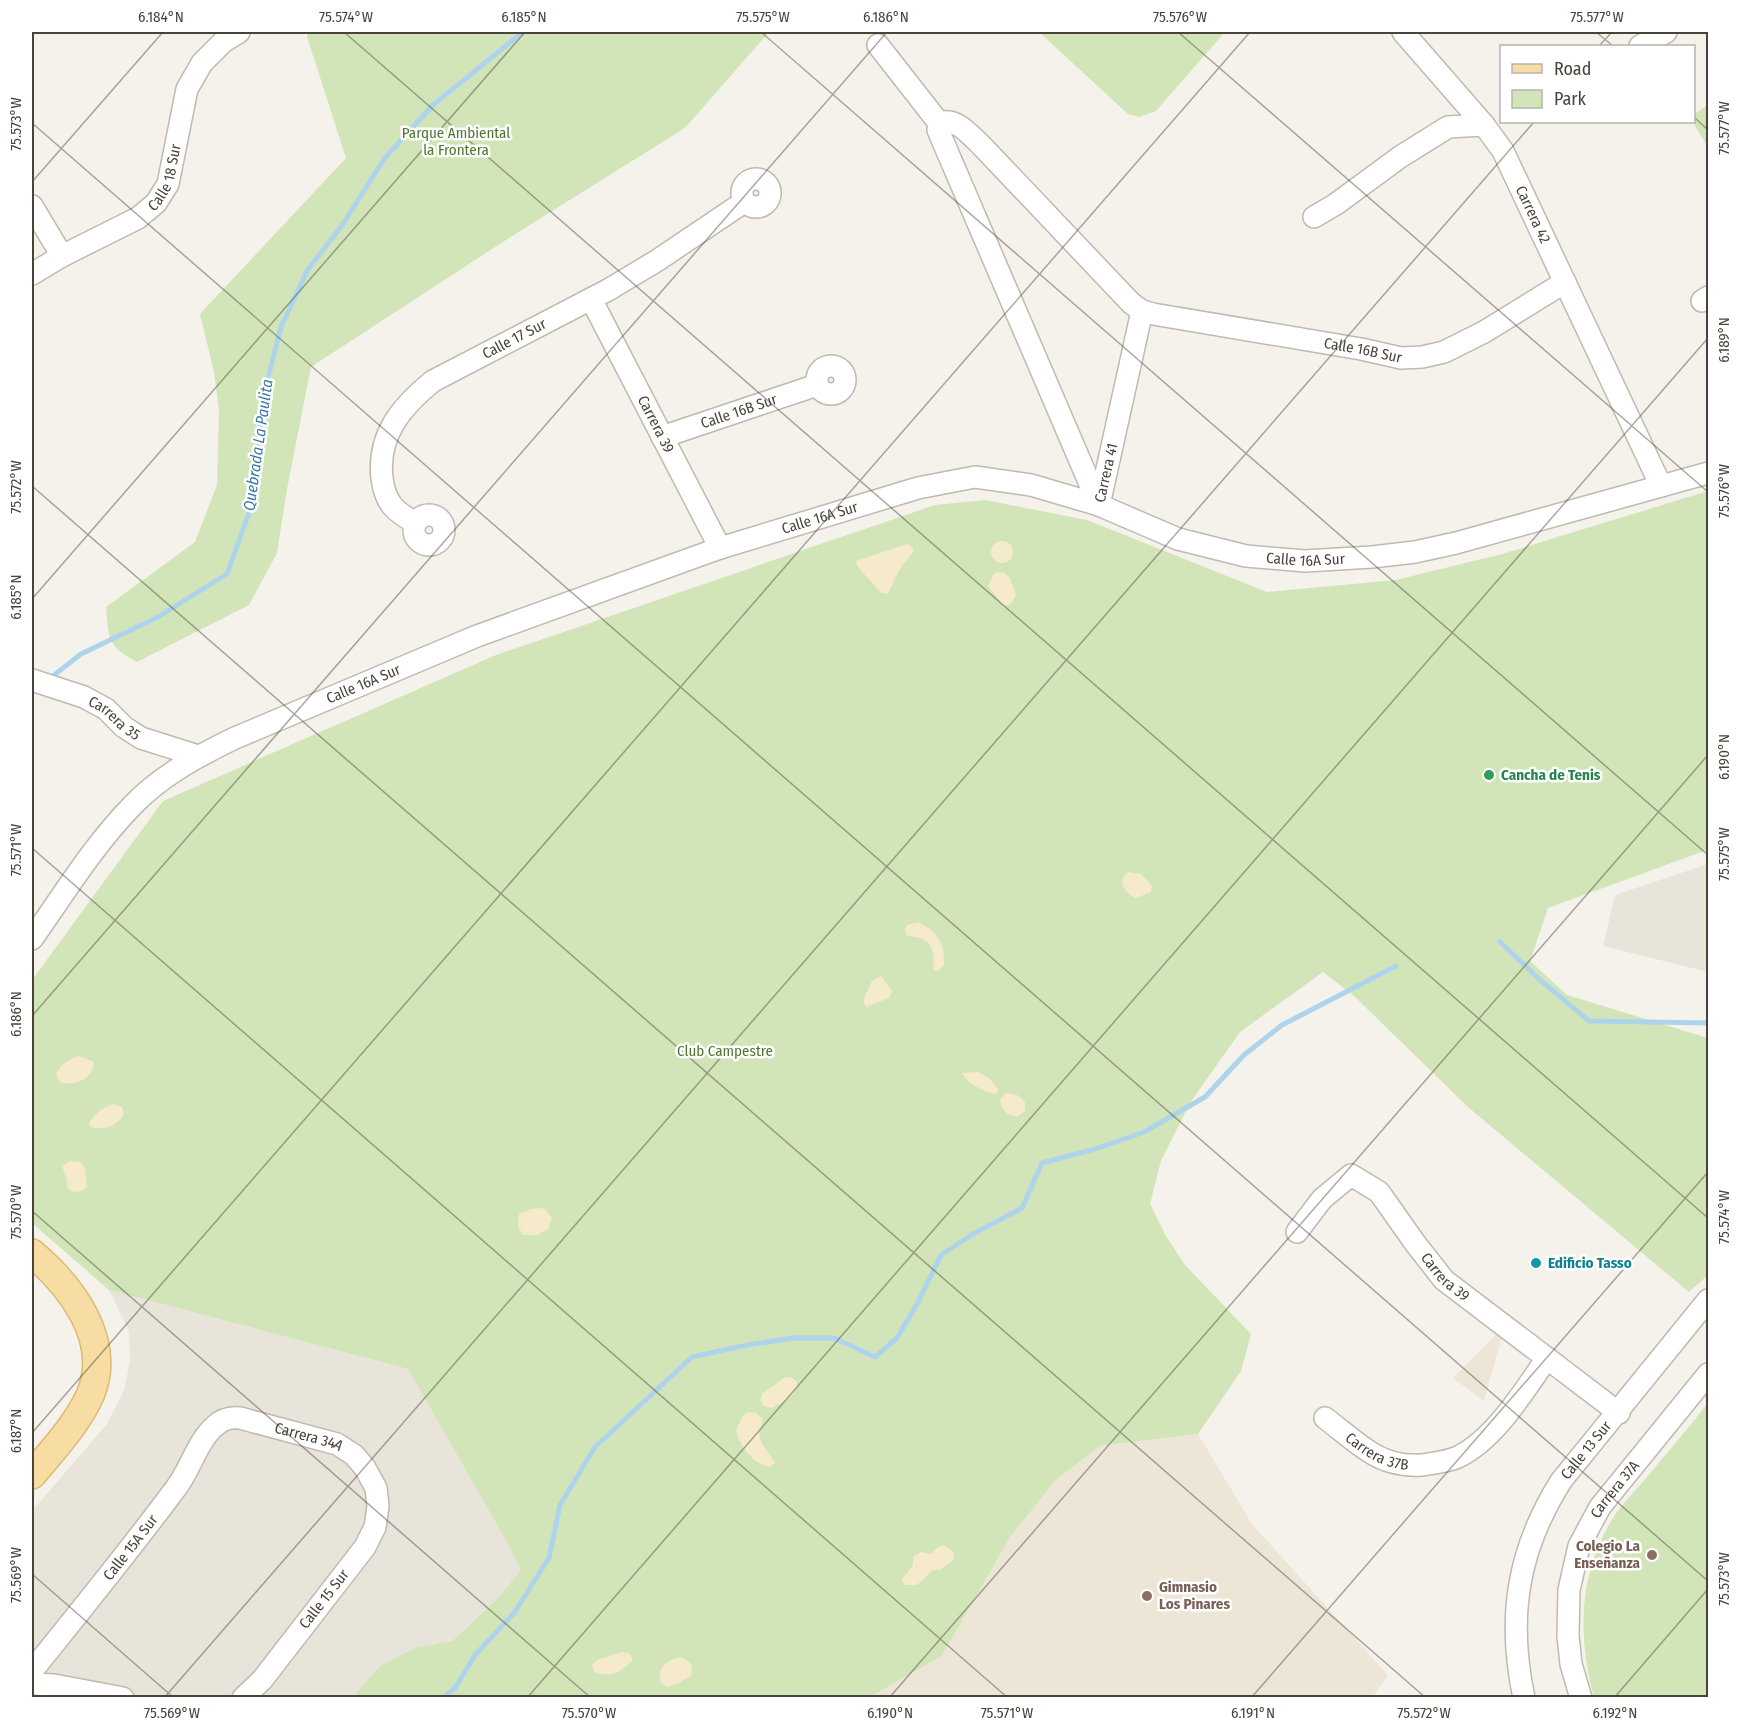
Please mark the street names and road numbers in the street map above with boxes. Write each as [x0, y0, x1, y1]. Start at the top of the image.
street label: Calle 18 Sur [144, 142, 185, 215]
street label: Carrera 42 [1512, 183, 1554, 247]
street label: Calle 17 Sur [479, 314, 550, 363]
street label: Calle 16B Sur [1323, 334, 1404, 367]
street label: Calle 16B Sur [698, 390, 780, 432]
street label: Carrera 39 [634, 393, 678, 456]
street label: Carrera 41 [1091, 441, 1121, 504]
street label: Calle 16A Sur [779, 498, 861, 538]
street label: Calle 16A Sur [1266, 549, 1346, 570]
street label: Calle 16A Sur [324, 660, 404, 707]
street label: Carrera 35 [85, 692, 144, 744]
street label: Carrera 39 [1417, 1249, 1473, 1305]
street label: Calle 13 Sur [1557, 1417, 1616, 1483]
street label: Carrera 34A [273, 1419, 347, 1455]
street label: Carrera 37B [1342, 1429, 1410, 1474]
street label: Carrera 37A [1587, 1457, 1643, 1521]
street label: Calle 15A Sur [99, 1511, 162, 1584]
street label: Calle 15 Sur [295, 1565, 353, 1632]

